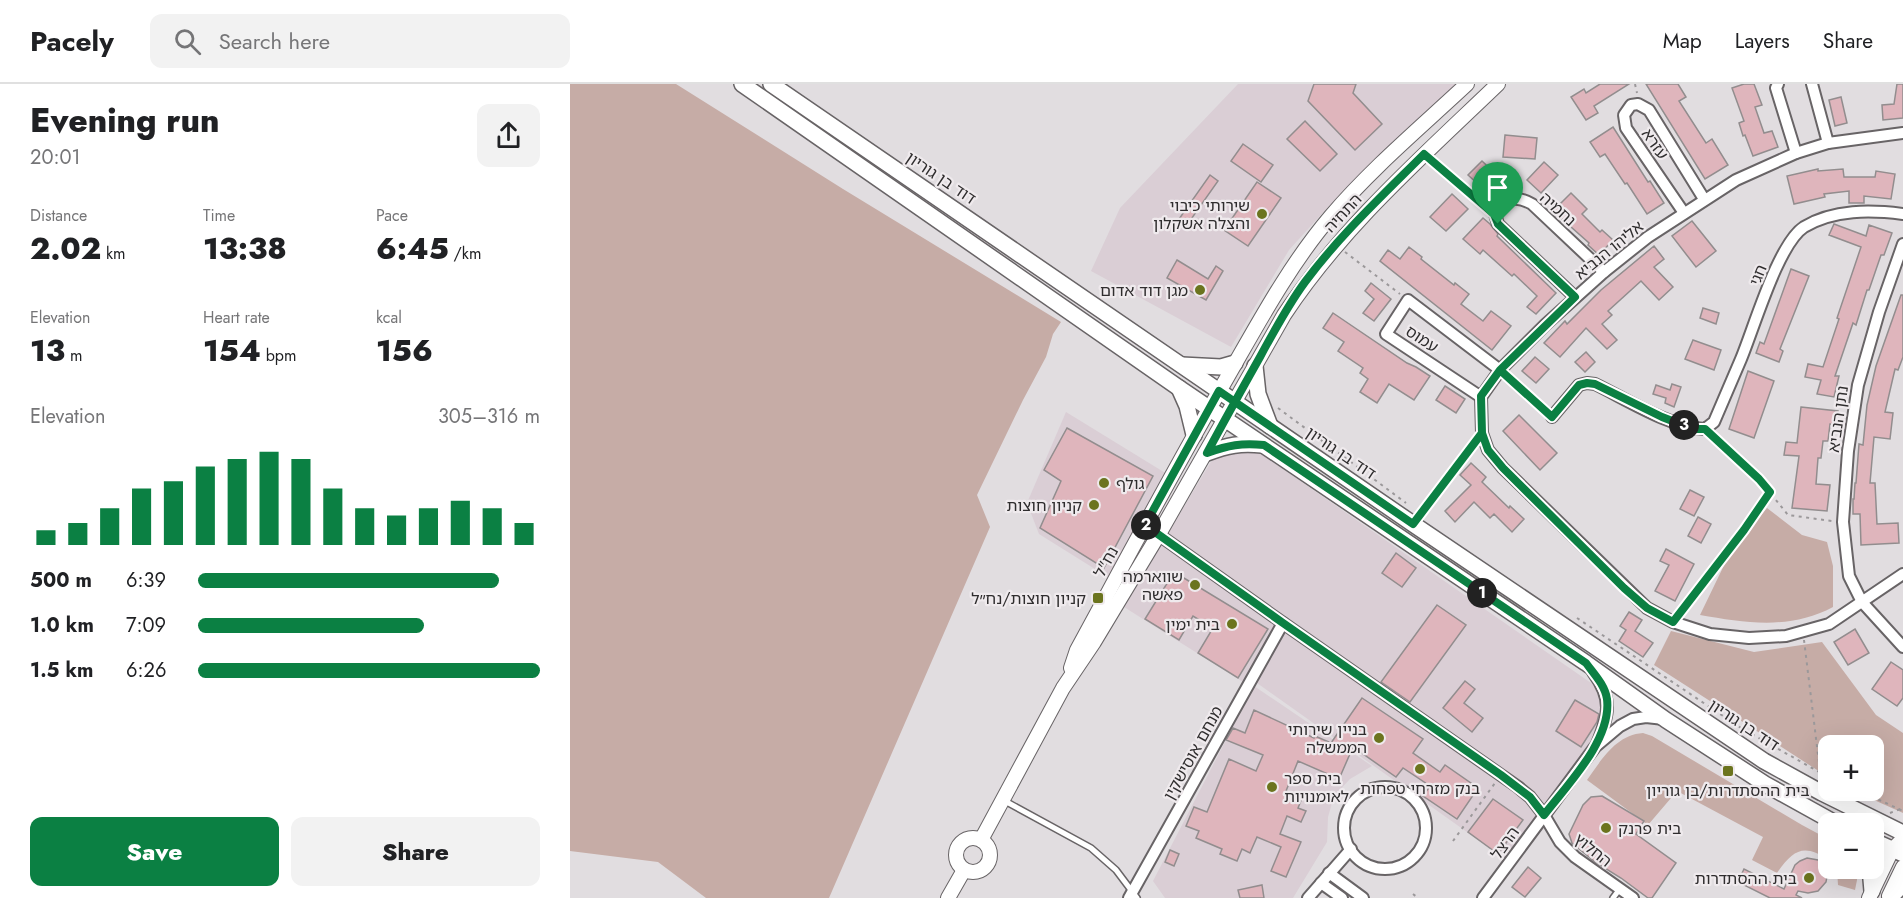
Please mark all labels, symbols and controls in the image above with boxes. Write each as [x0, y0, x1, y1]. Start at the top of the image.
search box [150, 14, 570, 68]
text: Pacely [30, 21, 114, 62]
icon: search [171, 25, 204, 58]
text: Search here [219, 25, 330, 57]
text: Map [1663, 26, 1702, 56]
text: Layers [1735, 26, 1790, 56]
text: Share [1823, 26, 1873, 56]
text: Evening run [30, 97, 220, 144]
button: share [477, 104, 540, 167]
street label: עזרא [1636, 124, 1674, 164]
text: 20:01 [30, 143, 80, 172]
street label: דוד בן גוריון [901, 146, 981, 210]
pin [1472, 162, 1523, 224]
icon: arrive [1481, 171, 1514, 204]
street label: נחמיה [1535, 187, 1581, 231]
street label: התחיה [1319, 188, 1367, 238]
place label: שירותי כיבוי והצלה אשקלון [1153, 194, 1250, 235]
text: Distance [30, 204, 87, 227]
text: Time [203, 204, 235, 227]
text: Pace [376, 204, 408, 227]
marker: שירותי כיבוי והצלה אשקלון [1255, 207, 1269, 221]
street label: אליהו הנביא [1570, 215, 1648, 285]
text: 2.02 [30, 227, 101, 270]
text: 13:38 [203, 227, 287, 270]
text: 6:45 [376, 227, 449, 270]
text: km [101, 242, 126, 265]
text: /km [449, 242, 481, 265]
street label: חגי [1743, 261, 1773, 289]
place label: מגן דוד אדום [1100, 279, 1188, 302]
marker: מגן דוד אדום [1193, 283, 1207, 297]
text: Elevation [30, 306, 90, 329]
text: Heart rate [203, 306, 270, 329]
text: kcal [376, 306, 402, 329]
street label: עמוס [1401, 320, 1443, 358]
text: 13 [30, 329, 65, 372]
text: 154 [203, 329, 261, 372]
text: 156 [376, 329, 433, 372]
text: m [65, 344, 82, 367]
text: bpm [261, 344, 296, 367]
street label: נתן הנביא [1822, 384, 1854, 454]
text: Elevation [30, 402, 105, 431]
text: 305–316 m [438, 402, 540, 431]
pin: 3 [1669, 410, 1699, 440]
text: 3 [1679, 413, 1689, 436]
street label: דוד בן גוריון [1301, 421, 1381, 485]
place label: גולף [1116, 472, 1144, 495]
marker: גולף [1097, 476, 1111, 490]
place label: קניון חוצות [1006, 494, 1082, 517]
marker: קניון חוצות [1087, 498, 1101, 512]
pin: 2 [1131, 510, 1161, 540]
text: 2 [1141, 513, 1151, 536]
street label: נח"ל [1088, 542, 1124, 582]
place label: שווארמה פאשה [1123, 565, 1183, 606]
text: 500 m [30, 566, 92, 595]
text: 6:39 [126, 566, 166, 595]
marker: שווארמה פאשה [1188, 578, 1202, 592]
pin: 1 [1467, 578, 1497, 608]
text: 1 [1478, 581, 1486, 604]
place label: קניון חוצות/נח״ל [971, 587, 1086, 610]
marker: קניון חוצות/נח״ל [1091, 591, 1105, 605]
text: 1.0 km [30, 611, 94, 640]
text: 7:09 [126, 611, 166, 640]
place label: בית ימין [1166, 613, 1220, 636]
marker: בית ימין [1225, 617, 1239, 631]
text: 1.5 km [30, 656, 93, 685]
text: 6:26 [126, 656, 166, 685]
street label: דוד בן גוריון [1704, 694, 1784, 757]
street label: מנחם אוסישקין [1158, 702, 1228, 804]
place label: בניין שירותי הממשלה [1288, 718, 1367, 759]
marker: בניין שירותי הממשלה [1372, 731, 1386, 745]
map controls [1818, 735, 1884, 879]
button: + [1818, 735, 1884, 801]
marker: בנק מזרחי טפחות [1413, 762, 1427, 776]
marker: בית ההסתדרות/בן גוריון [1721, 764, 1735, 778]
place label: בית ספר לאומנויות [1284, 767, 1349, 808]
place label: בנק מזרחי טפחות [1360, 777, 1480, 800]
place label: בית ההסתדרות/בן גוריון [1646, 779, 1810, 802]
marker: בית ספר לאומנויות [1265, 780, 1279, 794]
button: − [1818, 813, 1884, 879]
button: Save [30, 817, 279, 886]
button: Share [291, 817, 540, 886]
place label: בית פרנק [1618, 817, 1681, 840]
marker: בית פרנק [1599, 821, 1613, 835]
street label: הרצל [1485, 822, 1525, 864]
street label: החלוץ [1569, 828, 1617, 872]
place label: בית ההסתדרות [1695, 867, 1797, 890]
marker: בית ההסתדרות [1802, 871, 1816, 885]

